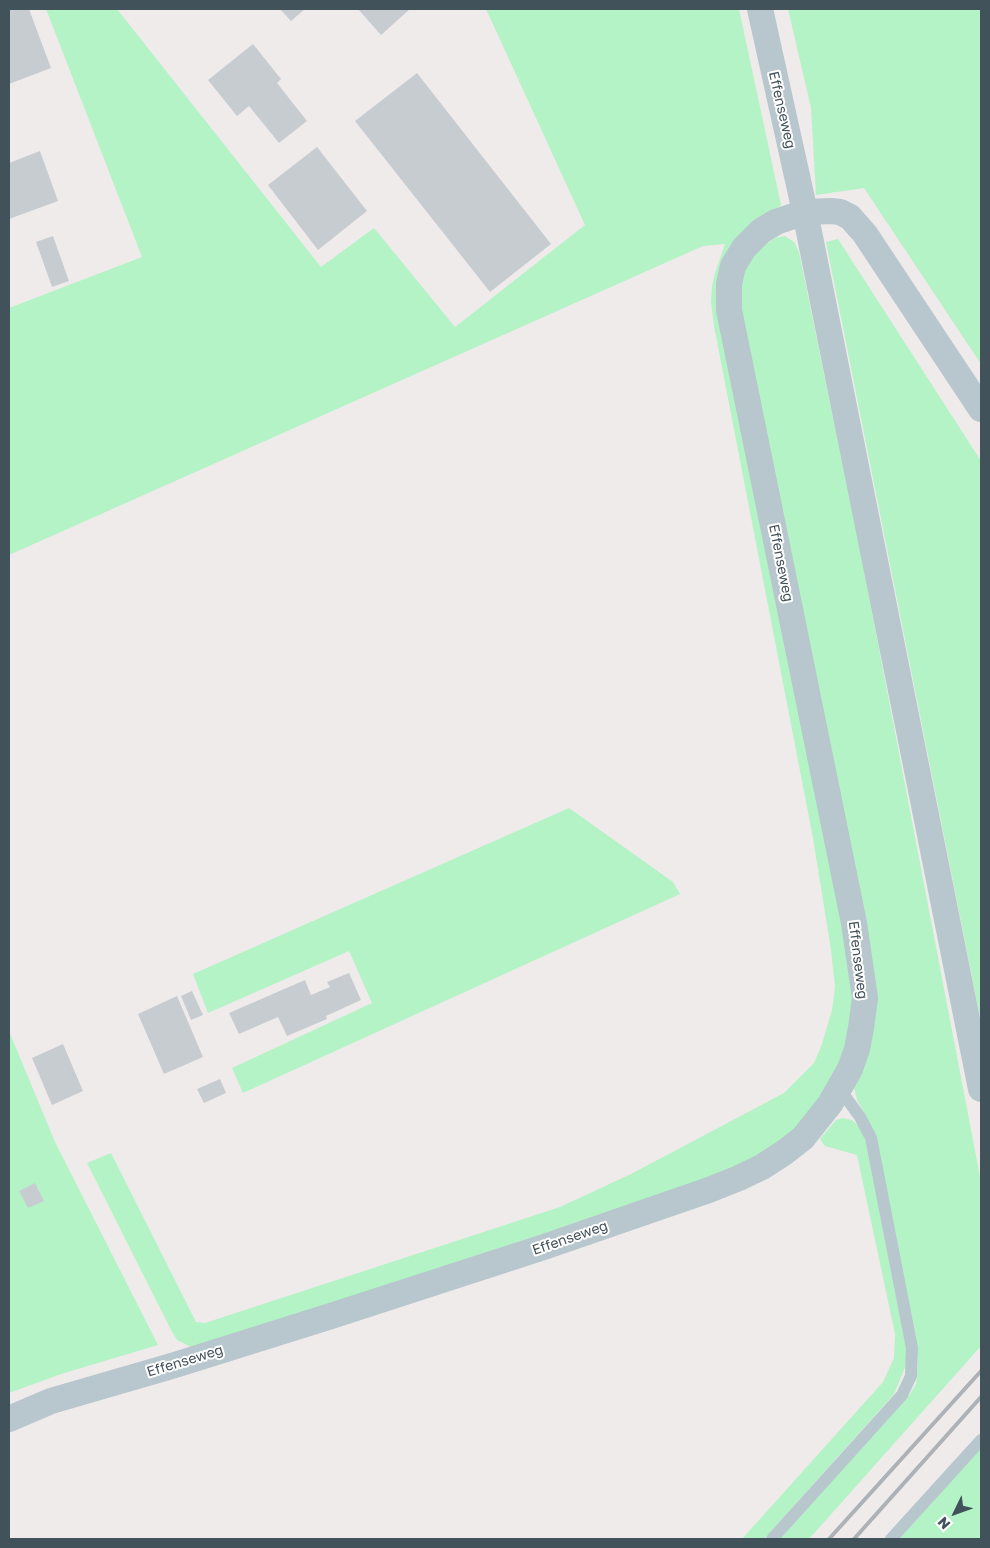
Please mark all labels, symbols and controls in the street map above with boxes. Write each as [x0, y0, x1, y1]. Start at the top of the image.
street label: Effenseweg [765, 70, 799, 150]
street label: Effenseweg [765, 523, 797, 603]
street label: Effenseweg [845, 920, 871, 1000]
street label: Effenseweg [530, 1217, 610, 1259]
street label: Effenseweg [145, 1341, 225, 1381]
north arrow [930, 1488, 980, 1538]
text: N [934, 1514, 953, 1533]

